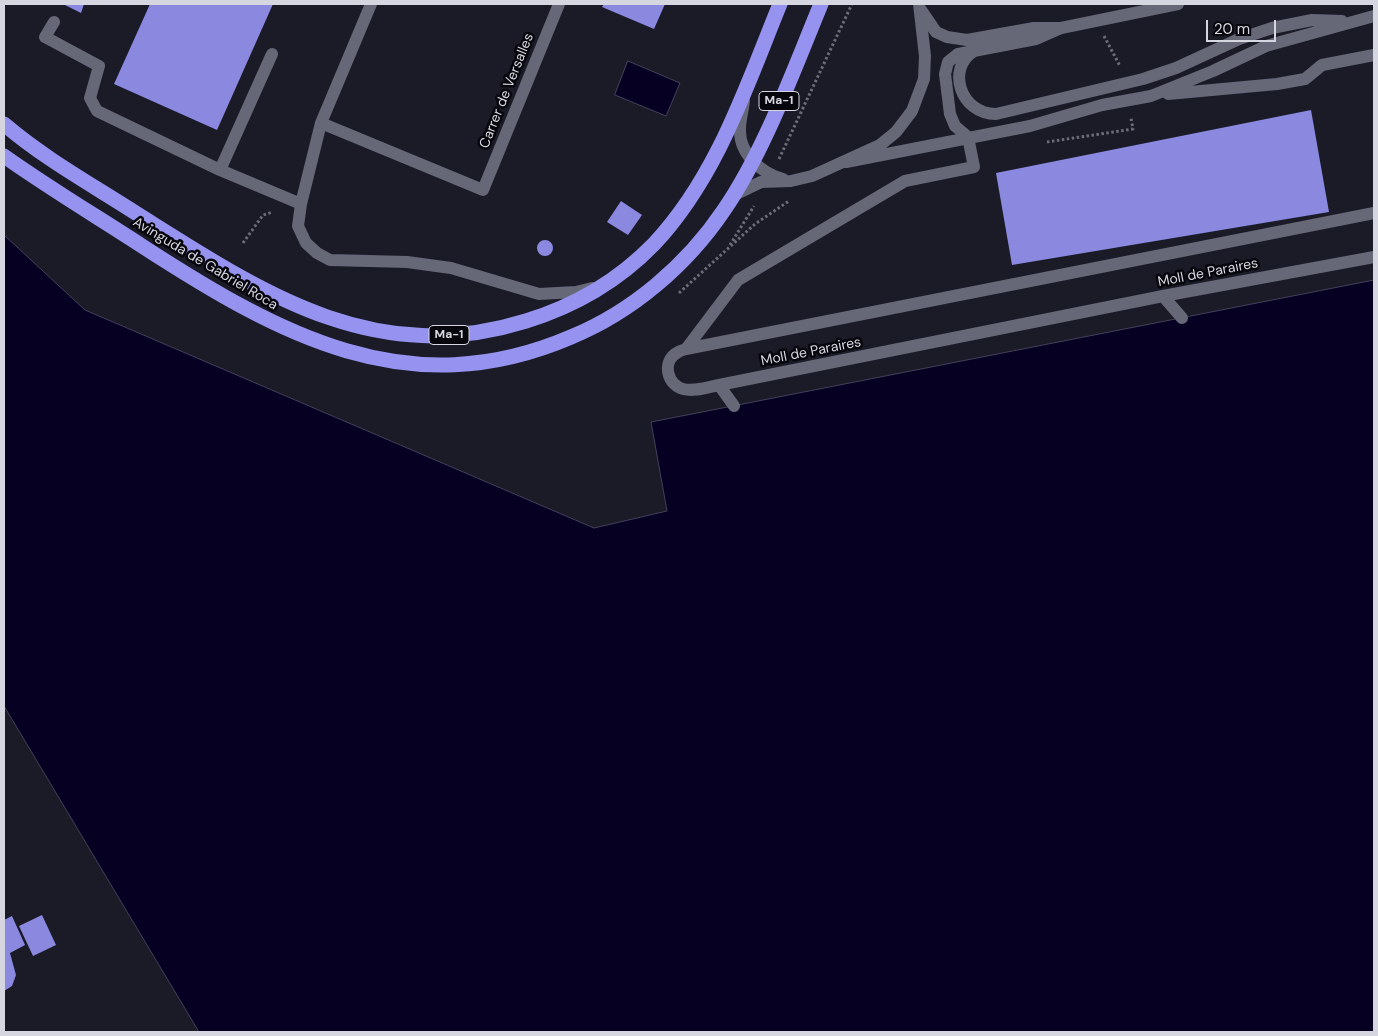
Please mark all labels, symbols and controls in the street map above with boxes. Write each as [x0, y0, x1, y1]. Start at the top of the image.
scale bar [1208, 10, 1278, 42]
text: 20 m [1214, 19, 1250, 39]
street label: Carrer de Versalles [476, 31, 538, 151]
road number: Ma-1 [759, 92, 799, 110]
street label: Avinguda de Gabriel Roca [130, 214, 280, 314]
street label: Moll de Paraires [1156, 255, 1260, 291]
road number: Ma-1 [429, 326, 469, 344]
street label: Moll de Paraires [759, 334, 863, 370]

